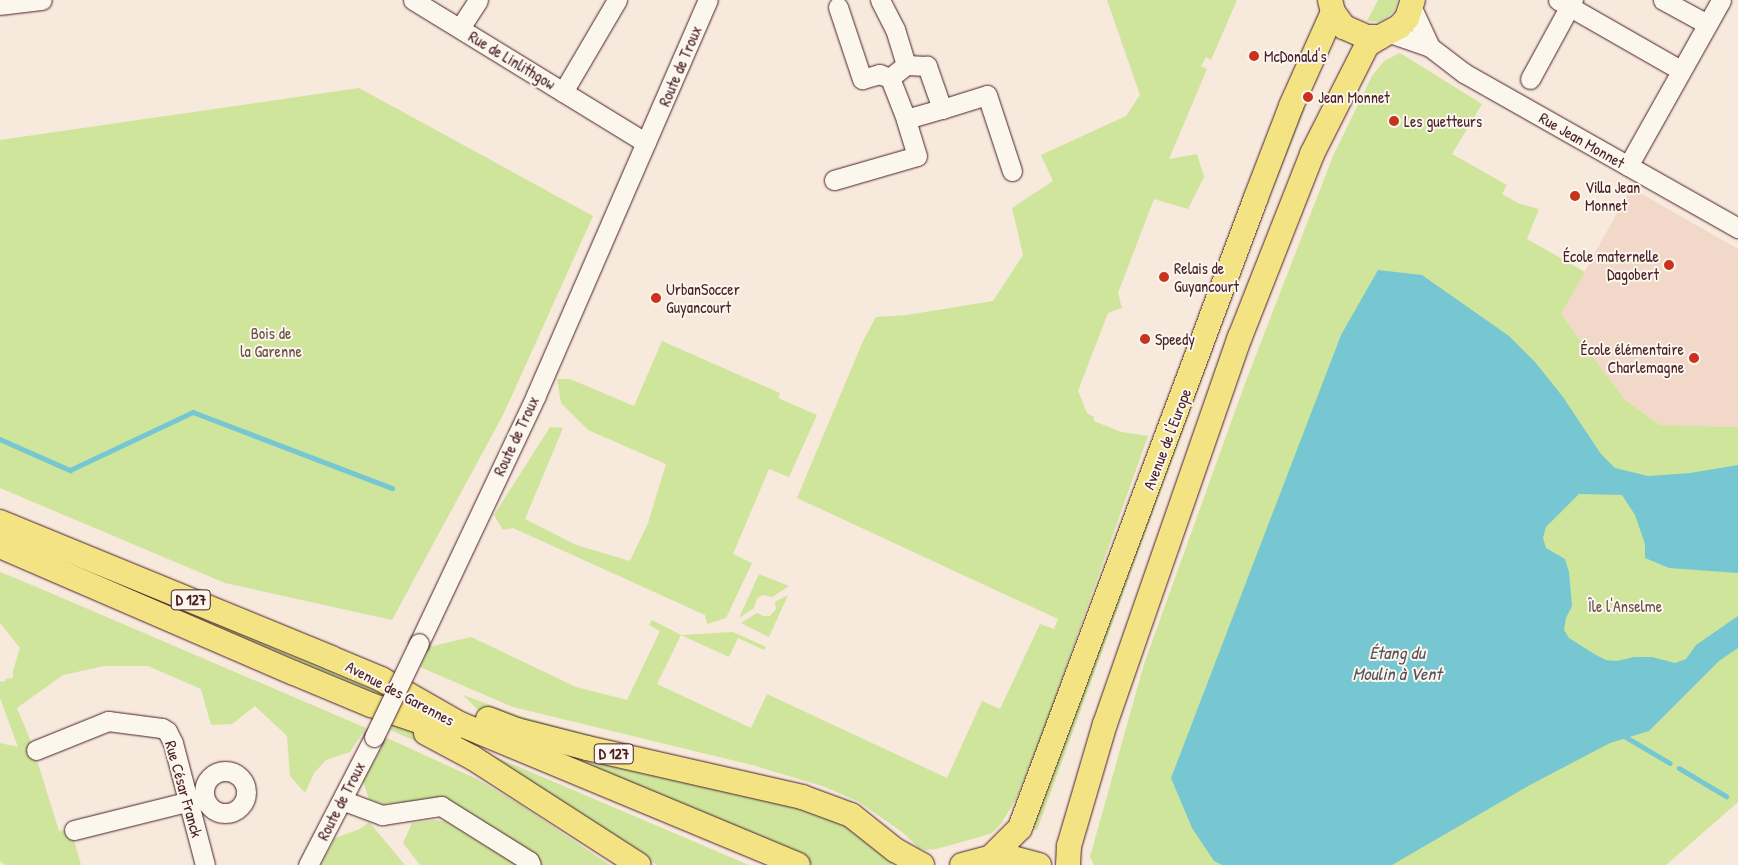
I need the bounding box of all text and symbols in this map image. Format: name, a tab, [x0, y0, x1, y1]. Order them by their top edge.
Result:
street label: Route de Troux	[654, 23, 706, 109]
street label: Rue de Linlithgow	[465, 27, 559, 93]
place label: McDonald's	[1264, 46, 1327, 66]
marker: McDonald's	[1248, 50, 1260, 62]
place label: Jean Monnet	[1318, 87, 1390, 107]
marker: Jean Monnet	[1302, 91, 1314, 103]
street label: Rue Jean Monnet	[1536, 108, 1628, 172]
place label: Les guetteurs	[1404, 111, 1482, 131]
marker: Les guetteurs	[1388, 115, 1400, 127]
place label: Villa Jean Monnet	[1585, 177, 1640, 215]
marker: Villa Jean Monnet	[1569, 190, 1581, 202]
place label: École maternelle Dagobert	[1563, 246, 1659, 284]
place label: Relais de Guyancourt	[1174, 258, 1239, 296]
marker: École maternelle Dagobert	[1663, 259, 1675, 271]
marker: Relais de Guyancourt	[1158, 271, 1170, 283]
place label: UrbanSoccer Guyancourt	[666, 279, 740, 317]
marker: UrbanSoccer Guyancourt	[650, 292, 662, 304]
park label: Bois de la Garenne	[240, 323, 302, 361]
place label: Speedy	[1155, 329, 1195, 349]
marker: Speedy	[1139, 333, 1151, 345]
place label: École élémentaire Charlemagne	[1581, 339, 1684, 377]
marker: École élémentaire Charlemagne	[1688, 352, 1700, 364]
street label: Avenue de l'Europe	[1139, 386, 1195, 492]
street label: Route de Troux	[489, 393, 543, 479]
road number: D 127	[170, 588, 212, 612]
park label: Île l'Anselme	[1588, 596, 1662, 616]
water label: Étang du Moulin à Vent	[1352, 643, 1442, 686]
street label: Avenue des Garennes	[342, 656, 458, 730]
street label: Rue César Franck	[161, 738, 207, 840]
road number: D 127	[593, 742, 635, 766]
street label: Route de Troux	[313, 758, 369, 844]

